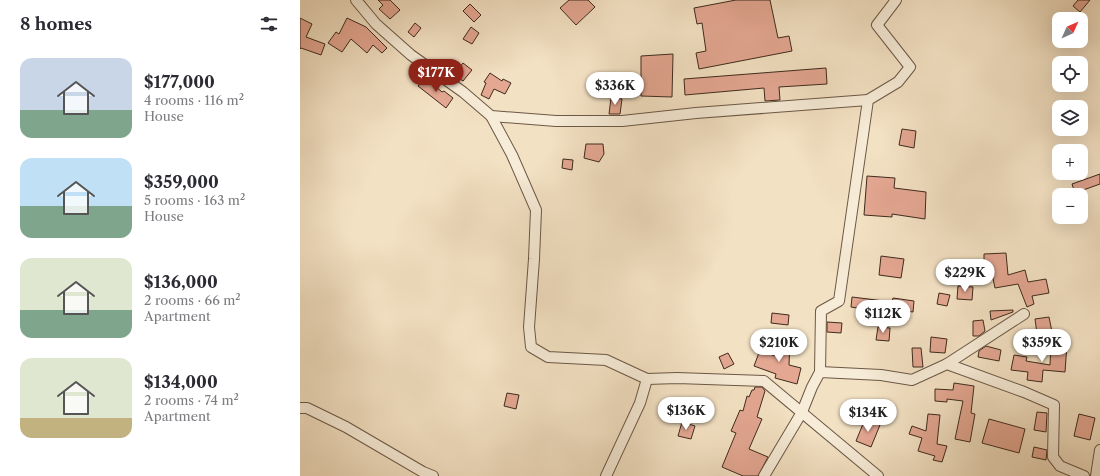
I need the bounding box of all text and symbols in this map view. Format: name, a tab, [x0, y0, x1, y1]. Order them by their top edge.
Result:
north arrow	[1052, 12, 1088, 48]
map controls	[1052, 12, 1088, 224]
icon: filters	[258, 13, 280, 35]
text: 8 homes	[20, 14, 92, 34]
button: locate	[1052, 56, 1088, 92]
pin: $177K	[408, 59, 464, 93]
text: $177K	[417, 64, 455, 80]
text: $177,000	[144, 72, 215, 92]
pin: $336K	[587, 72, 643, 106]
icon: home	[52, 74, 100, 122]
text: $336K	[595, 77, 635, 93]
text: 4 rooms · 116 m²	[144, 92, 244, 108]
button: layers	[1052, 100, 1088, 136]
text: House	[144, 108, 184, 124]
button: +	[1052, 144, 1088, 180]
text: $359,000	[144, 172, 219, 192]
icon: home	[52, 174, 100, 222]
button: −	[1052, 188, 1088, 224]
text: 5 rooms · 163 m²	[144, 192, 245, 208]
text: House	[144, 208, 184, 224]
pin: $229K	[937, 259, 993, 293]
text: $229K	[945, 264, 985, 280]
text: $136,000	[144, 272, 218, 292]
icon: home	[52, 274, 100, 322]
text: 2 rooms · 66 m²	[144, 292, 241, 308]
pin: $112K	[855, 300, 911, 334]
text: $112K	[864, 305, 902, 321]
text: Apartment	[144, 308, 211, 324]
pin: $210K	[751, 329, 807, 363]
pin: $359K	[1014, 329, 1070, 363]
text: $210K	[759, 334, 799, 350]
text: $359K	[1022, 334, 1062, 350]
text: $134,000	[144, 372, 218, 392]
icon: home	[52, 374, 100, 422]
text: 2 rooms · 74 m²	[144, 392, 239, 408]
pin: $136K	[658, 397, 714, 431]
pin: $134K	[840, 399, 896, 433]
text: $136K	[667, 402, 705, 418]
text: $134K	[849, 404, 887, 420]
text: Apartment	[144, 408, 211, 424]

